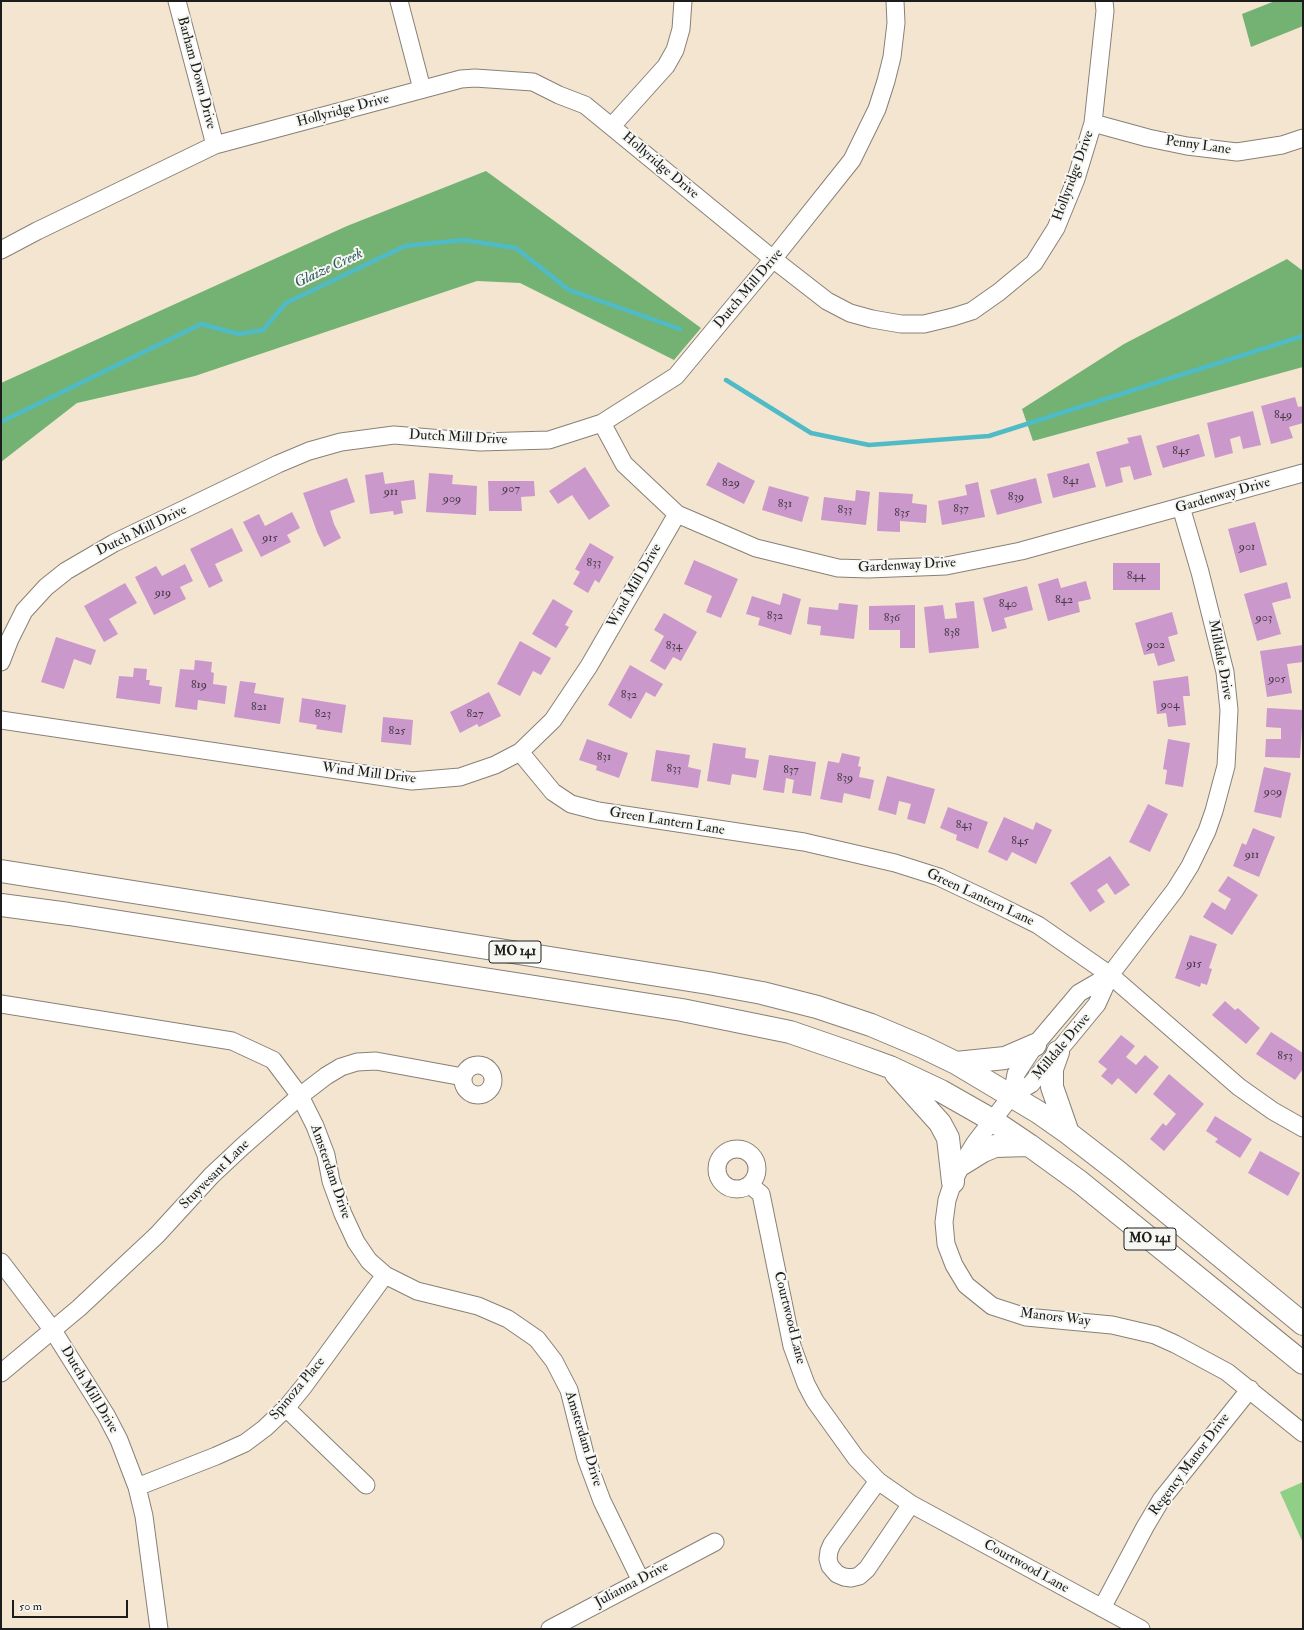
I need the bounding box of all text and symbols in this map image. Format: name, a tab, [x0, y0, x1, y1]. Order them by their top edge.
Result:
street label: Barham Down Drive	[173, 15, 219, 131]
street label: Hollyridge Drive	[295, 91, 391, 131]
street label: Hollyridge Drive	[618, 129, 702, 203]
street label: Hollyridge Drive	[1050, 129, 1098, 223]
street label: Penny Lane	[1164, 133, 1232, 159]
water label: Glaize Creek	[292, 245, 366, 293]
street label: Dutch Mill Drive	[711, 246, 787, 332]
house number: 849	[1274, 408, 1292, 422]
street label: Dutch Mill Drive	[408, 427, 508, 449]
house number: 845	[1172, 444, 1190, 458]
house number: 841	[1063, 474, 1079, 488]
street label: Gardenway Drive	[1174, 474, 1272, 518]
house number: 829	[722, 476, 740, 490]
house number: 907	[502, 482, 520, 496]
house number: 911	[384, 485, 398, 499]
house number: 839	[1008, 490, 1024, 504]
house number: 909	[443, 492, 461, 506]
house number: 831	[778, 497, 792, 511]
street label: Dutch Mill Drive	[94, 502, 190, 560]
house number: 837	[953, 502, 969, 516]
house number: 833	[838, 503, 852, 517]
house number: 835	[894, 506, 910, 520]
house number: 915	[262, 531, 278, 545]
house number: 901	[1239, 540, 1255, 554]
street label: Wind Mill Drive	[604, 541, 666, 631]
street label: Gardenway Drive	[858, 555, 956, 577]
house number: 833	[587, 556, 601, 570]
house number: 844	[1127, 569, 1145, 583]
house number: 919	[155, 586, 171, 600]
house number: 842	[1055, 593, 1073, 607]
house number: 840	[999, 597, 1017, 611]
house number: 832	[767, 609, 783, 623]
house number: 836	[884, 611, 900, 625]
house number: 903	[1256, 611, 1272, 625]
street label: Milldale Drive	[1204, 618, 1236, 702]
house number: 838	[944, 626, 960, 640]
house number: 902	[1147, 638, 1165, 652]
house number: 834	[666, 639, 682, 653]
house number: 905	[1268, 672, 1286, 686]
house number: 819	[191, 678, 207, 692]
house number: 832	[621, 688, 637, 702]
house number: 904	[1161, 698, 1179, 712]
house number: 821	[251, 700, 267, 714]
house number: 823	[315, 707, 331, 721]
house number: 827	[466, 707, 484, 721]
house number: 825	[389, 724, 405, 738]
house number: 831	[597, 750, 611, 764]
street label: Wind Mill Drive	[321, 760, 417, 788]
house number: 833	[667, 762, 681, 776]
house number: 837	[783, 763, 799, 777]
house number: 839	[837, 771, 853, 785]
house number: 909	[1264, 785, 1282, 799]
street label: Green Lantern Lane	[608, 805, 726, 839]
house number: 843	[956, 818, 972, 832]
house number: 845	[1011, 834, 1029, 848]
house number: 911	[1245, 848, 1259, 862]
street label: Green Lantern Lane	[924, 866, 1036, 930]
road number: MO 141	[489, 941, 541, 963]
house number: 915	[1186, 957, 1202, 971]
street label: Milldale Drive	[1029, 1010, 1095, 1084]
house number: 853	[1277, 1049, 1293, 1063]
street label: Amsterdam Drive	[306, 1123, 354, 1221]
street label: Stuyvesant Lane	[177, 1137, 253, 1213]
road number: MO 141	[1124, 1228, 1176, 1250]
street label: Courtwood Lane	[769, 1270, 809, 1366]
street label: Manors Way	[1019, 1305, 1091, 1331]
street label: Dutch Mill Drive	[56, 1343, 122, 1437]
street label: Spinoza Place	[267, 1354, 329, 1424]
street label: Amsterdam Drive	[561, 1389, 605, 1489]
street label: Regency Manor Drive	[1146, 1411, 1234, 1519]
street label: Courtwood Lane	[980, 1537, 1072, 1597]
street label: Julianna Drive	[592, 1559, 672, 1611]
scale bar	[14, 1592, 130, 1618]
text: 50 m	[19, 1599, 42, 1614]

